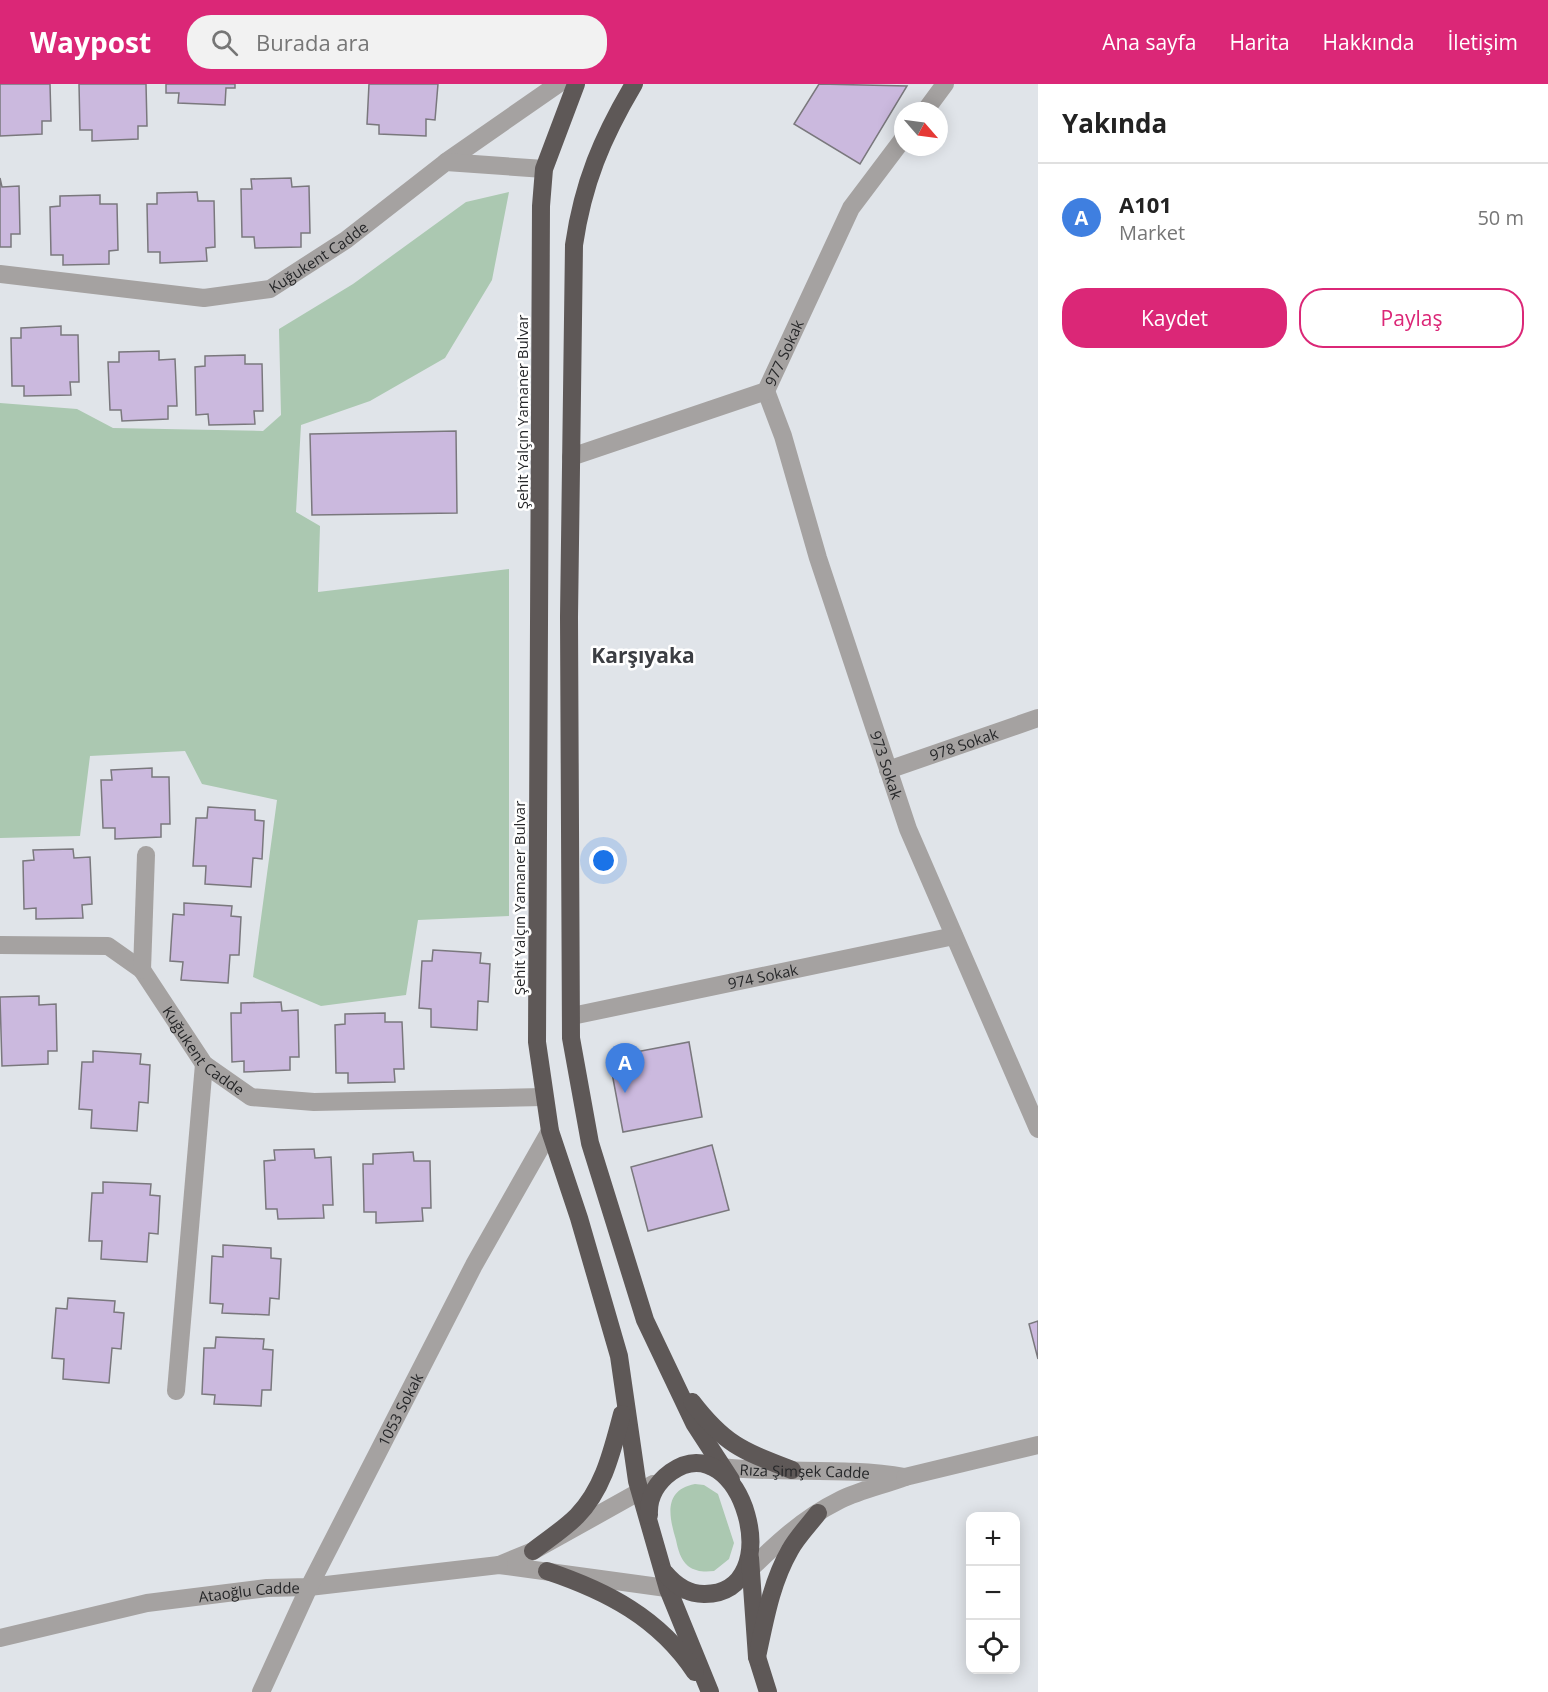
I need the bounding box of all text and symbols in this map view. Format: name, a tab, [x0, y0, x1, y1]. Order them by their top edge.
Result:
search box	[187, 15, 607, 69]
text: Waypost	[30, 23, 151, 61]
icon: search	[208, 26, 241, 59]
text: Burada ara	[256, 27, 370, 57]
text: Ana sayfa	[1102, 28, 1196, 56]
text: Harita	[1229, 28, 1290, 56]
text: Hakkında	[1323, 28, 1415, 56]
text: İletişim	[1448, 28, 1518, 56]
north arrow	[894, 102, 948, 156]
text: Yakında	[1062, 105, 1167, 141]
text: A101	[1119, 189, 1172, 219]
text: A	[1075, 204, 1088, 231]
text: 50 m	[1477, 204, 1524, 231]
street label: Kuğukent Cadde	[265, 217, 372, 297]
text: Market	[1119, 219, 1185, 246]
button: Kaydet	[1062, 288, 1287, 348]
button: Paylaş	[1299, 288, 1524, 348]
street label: Şehit Yalçın Yamaner Bulvar	[512, 315, 532, 509]
street label: 977 Sokak	[760, 316, 808, 389]
district label: Karşıyaka	[591, 641, 695, 669]
street label: 978 Sokak	[927, 723, 1001, 765]
street label: 973 Sokak	[866, 728, 907, 802]
street label: Şehit Yalçın Yamaner Bulvar	[509, 801, 529, 995]
your location	[589, 846, 618, 875]
street label: 974 Sokak	[726, 959, 800, 993]
street label: Kuğukent Cadde	[158, 1002, 248, 1099]
pin: A	[606, 1044, 644, 1093]
street label: 1053 Sokak	[373, 1369, 427, 1449]
street label: Rıza Şimşek Cadde	[739, 1459, 871, 1483]
map controls	[966, 1512, 1020, 1674]
button: +	[966, 1512, 1020, 1566]
button: −	[966, 1566, 1020, 1620]
street label: Ataoğlu Cadde	[197, 1577, 300, 1606]
button: locate	[966, 1620, 1020, 1674]

